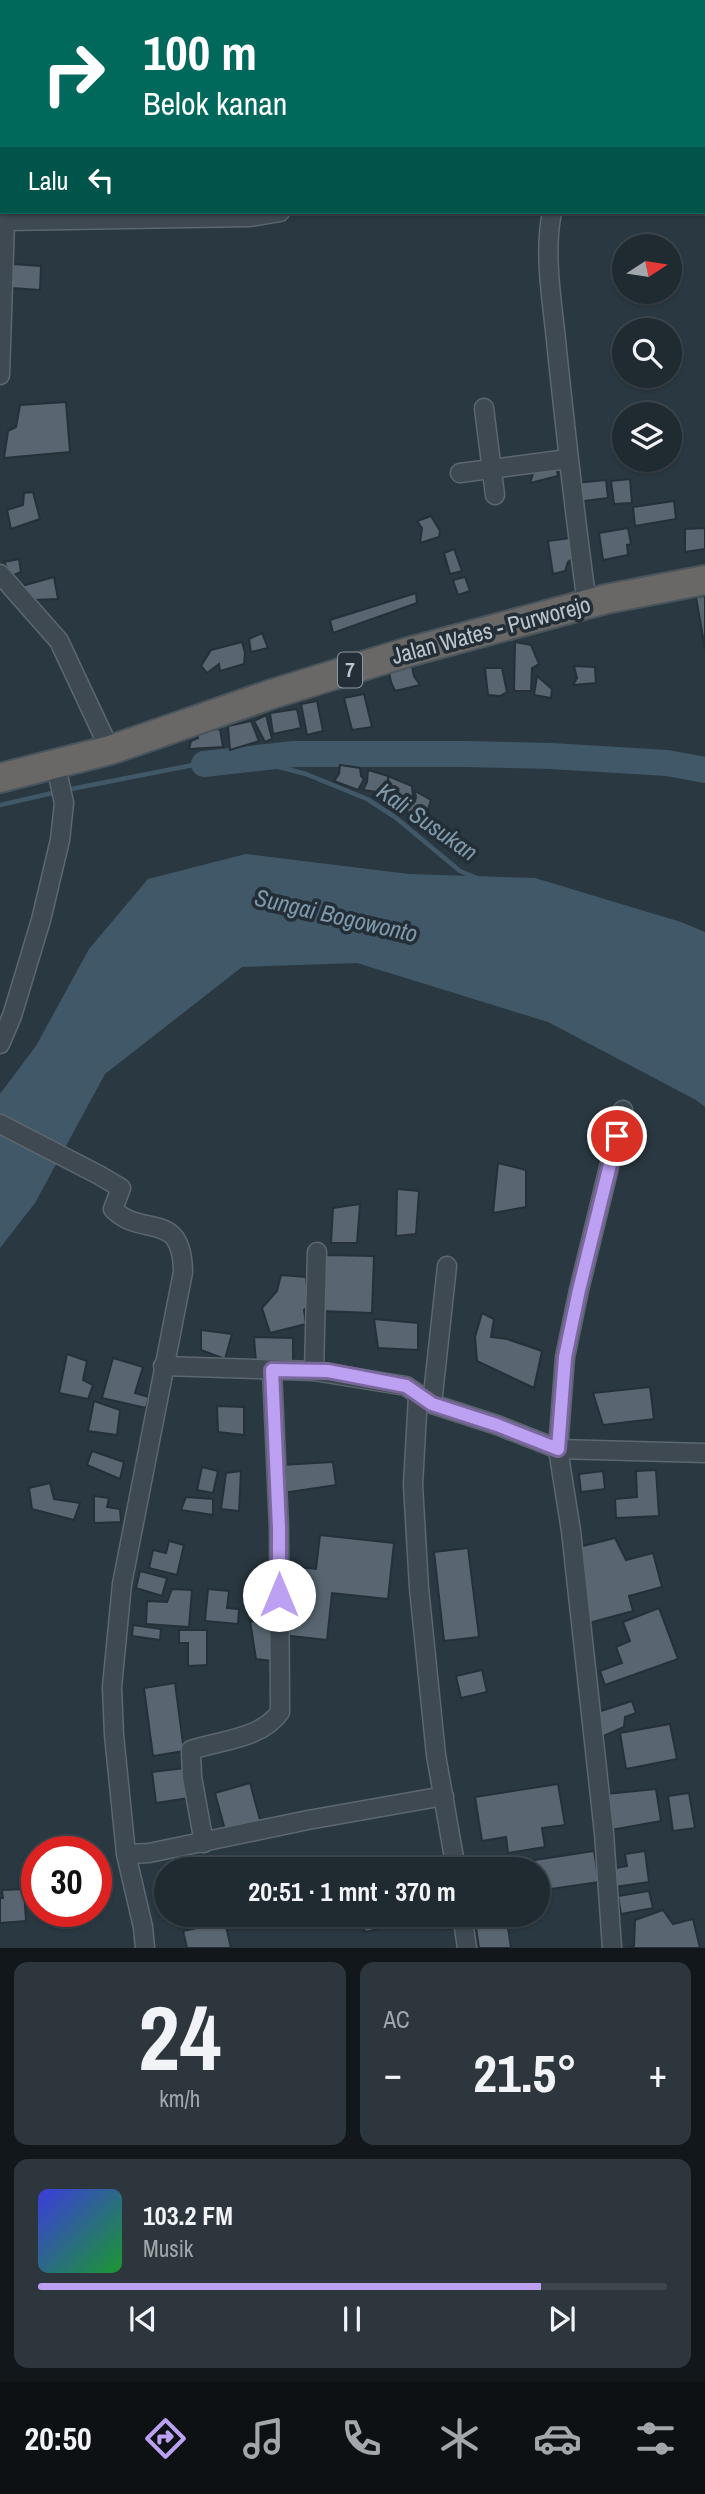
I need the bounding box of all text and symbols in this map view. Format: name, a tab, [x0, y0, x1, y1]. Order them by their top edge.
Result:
text: 100 m	[143, 19, 257, 85]
icon: right	[28, 28, 119, 119]
text: Belok kanan	[143, 82, 287, 125]
icon: left	[82, 161, 120, 199]
text: Lalu	[28, 163, 68, 198]
north arrow	[612, 234, 682, 304]
map controls	[612, 234, 682, 472]
button: search	[612, 318, 682, 388]
button: layers	[612, 402, 682, 472]
street label: Jalan Wates - Purworejo	[388, 588, 594, 671]
road number: 7	[338, 652, 362, 688]
water label: Kali Susukan	[371, 775, 484, 868]
water label: Sungai Bogowonto	[252, 881, 421, 949]
pin	[587, 1106, 647, 1166]
icon: arrive	[598, 1117, 636, 1155]
position arrow	[242, 1558, 316, 1632]
speed limit sign: 30	[21, 1836, 112, 1927]
text: 20:51 · 1 mnt · 370 m	[248, 1874, 456, 1909]
text: 24	[138, 1976, 221, 2098]
text: AC	[384, 2004, 410, 2035]
text: 21.5°	[473, 2038, 577, 2108]
text: −	[384, 2048, 402, 2099]
text: +	[649, 2048, 667, 2099]
text: km/h	[159, 2083, 200, 2114]
text: 103.2 FM	[143, 2198, 233, 2233]
text: Musik	[143, 2233, 193, 2264]
icon: previous	[124, 2300, 162, 2338]
icon: pause	[333, 2300, 371, 2338]
icon: next	[543, 2300, 581, 2338]
icon: directions	[141, 2414, 190, 2463]
icon: music	[239, 2414, 288, 2463]
icon: phone	[337, 2414, 386, 2463]
icon: climate	[435, 2414, 484, 2463]
icon: car	[533, 2414, 582, 2463]
icon: filters	[631, 2414, 680, 2463]
text: 20:50	[25, 2417, 92, 2460]

